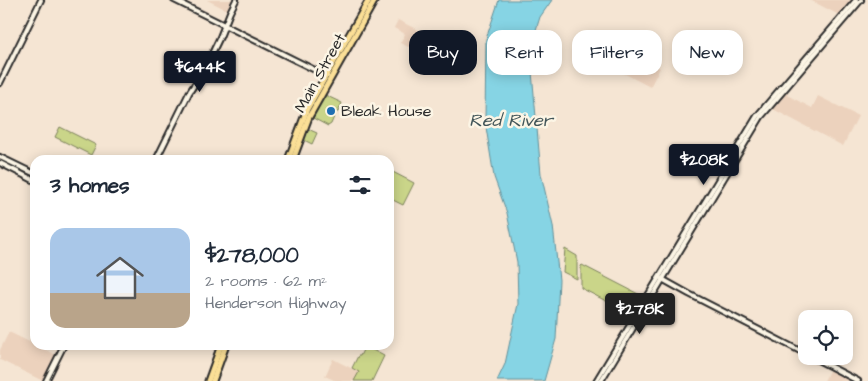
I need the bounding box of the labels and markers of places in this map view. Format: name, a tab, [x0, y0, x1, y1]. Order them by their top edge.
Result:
pin: $644K	[165, 51, 235, 93]
place label: Bleak House	[341, 100, 432, 122]
marker: Bleak House	[325, 105, 337, 117]
pin: $208K	[669, 144, 739, 186]
pin: $278K	[605, 292, 675, 335]

